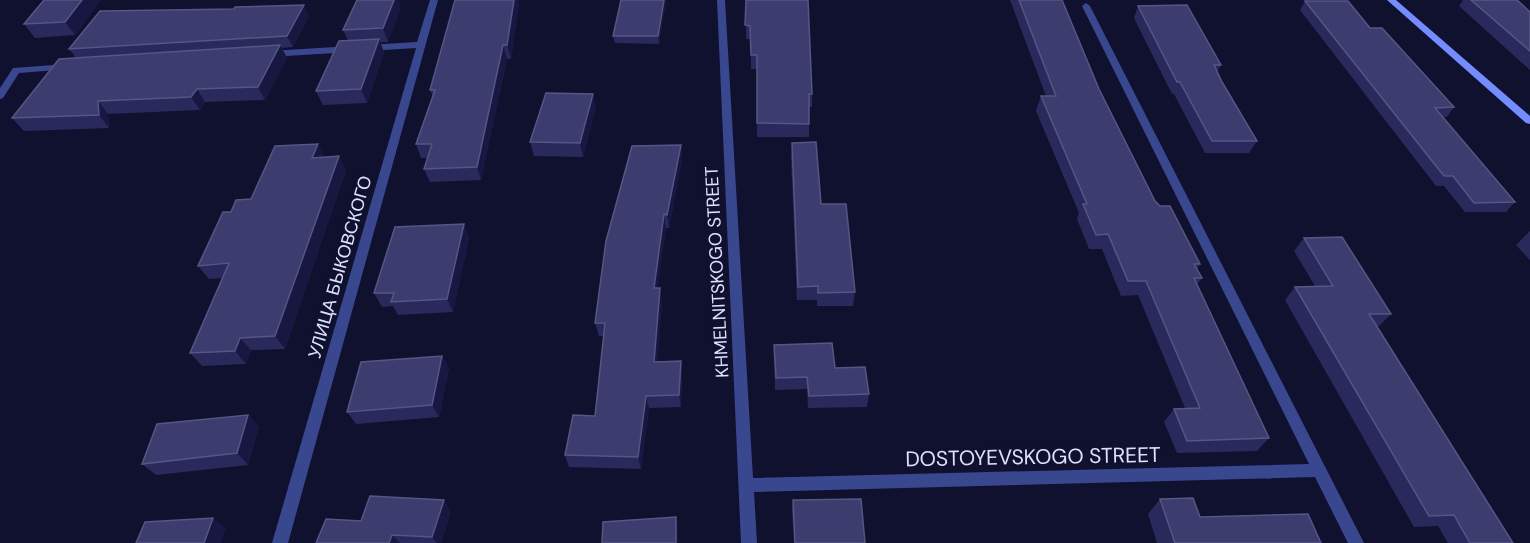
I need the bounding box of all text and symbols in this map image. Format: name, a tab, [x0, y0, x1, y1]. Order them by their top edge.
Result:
street label: KHMELNITSKOGO STREET	[699, 166, 735, 378]
street label: УЛИЦА БЫКОВСКОГО	[302, 173, 378, 361]
street label: DOSTOYEVSKOGO STREET	[905, 441, 1161, 473]

